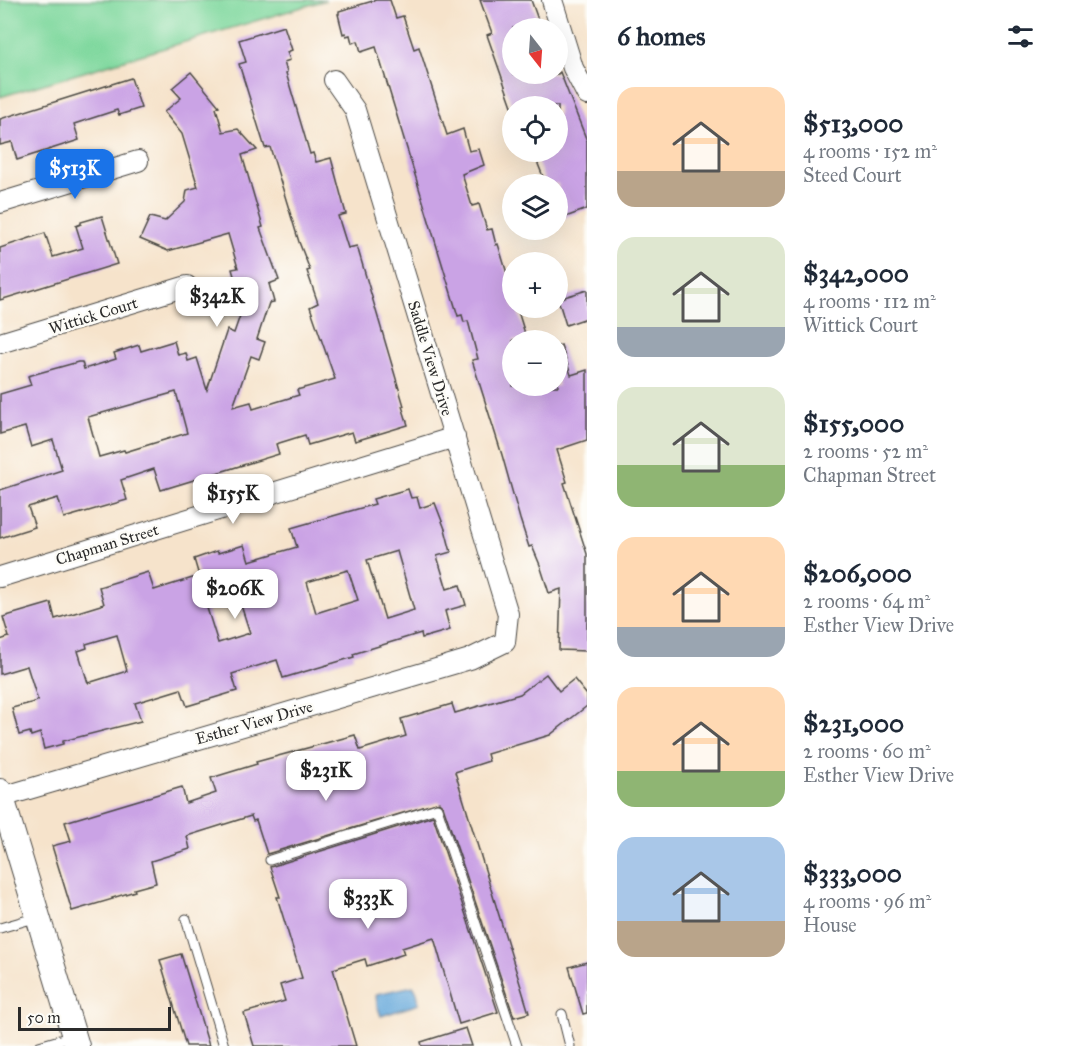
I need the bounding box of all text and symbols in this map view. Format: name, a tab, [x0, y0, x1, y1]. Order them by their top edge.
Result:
north arrow	[502, 18, 568, 84]
map controls	[502, 18, 568, 396]
text: 6 homes	[617, 20, 706, 52]
icon: filters	[1004, 20, 1037, 53]
button: locate	[502, 96, 568, 162]
text: $513,000	[803, 107, 903, 139]
icon: home	[665, 111, 737, 183]
text: 4 rooms · 152 m²	[803, 139, 937, 163]
pin: $513K	[33, 149, 117, 200]
text: $513K	[49, 156, 101, 180]
text: Steed Court	[803, 163, 902, 187]
button: layers	[502, 174, 568, 240]
button: +	[502, 252, 568, 318]
text: $342,000	[803, 257, 909, 289]
icon: home	[665, 261, 737, 333]
pin: $342K	[175, 277, 259, 328]
text: $342K	[189, 284, 245, 308]
text: 4 rooms · 112 m²	[803, 289, 936, 313]
street label: Wittick Court	[46, 293, 140, 338]
street label: Saddle View Drive	[404, 298, 457, 418]
text: Wittick Court	[803, 313, 918, 337]
button: −	[502, 330, 568, 396]
text: $155,000	[803, 407, 904, 439]
icon: home	[665, 411, 737, 483]
text: 2 rooms · 52 m²	[803, 439, 928, 463]
text: Chapman Street	[803, 463, 936, 487]
pin: $155K	[191, 474, 275, 525]
text: $155K	[207, 481, 259, 505]
street label: Chapman Street	[53, 520, 161, 569]
text: $206,000	[803, 557, 912, 589]
icon: home	[665, 561, 737, 633]
pin: $206K	[193, 569, 277, 620]
text: $206K	[206, 576, 264, 600]
text: 2 rooms · 64 m²	[803, 589, 930, 613]
text: Esther View Drive	[803, 613, 954, 637]
street label: Esther View Drive	[193, 697, 315, 748]
text: $231,000	[803, 707, 904, 739]
icon: home	[665, 711, 737, 783]
text: 2 rooms · 60 m²	[803, 739, 931, 763]
pin: $231K	[284, 751, 368, 802]
text: $231K	[300, 758, 352, 782]
text: Esther View Drive	[803, 763, 954, 787]
text: $333,000	[803, 857, 902, 889]
icon: home	[665, 861, 737, 933]
pin: $333K	[326, 879, 410, 930]
text: $333K	[343, 886, 393, 910]
text: 4 rooms · 96 m²	[803, 889, 931, 913]
text: House	[803, 913, 857, 937]
scale bar	[18, 1004, 171, 1032]
text: 50 m	[27, 1008, 61, 1027]

